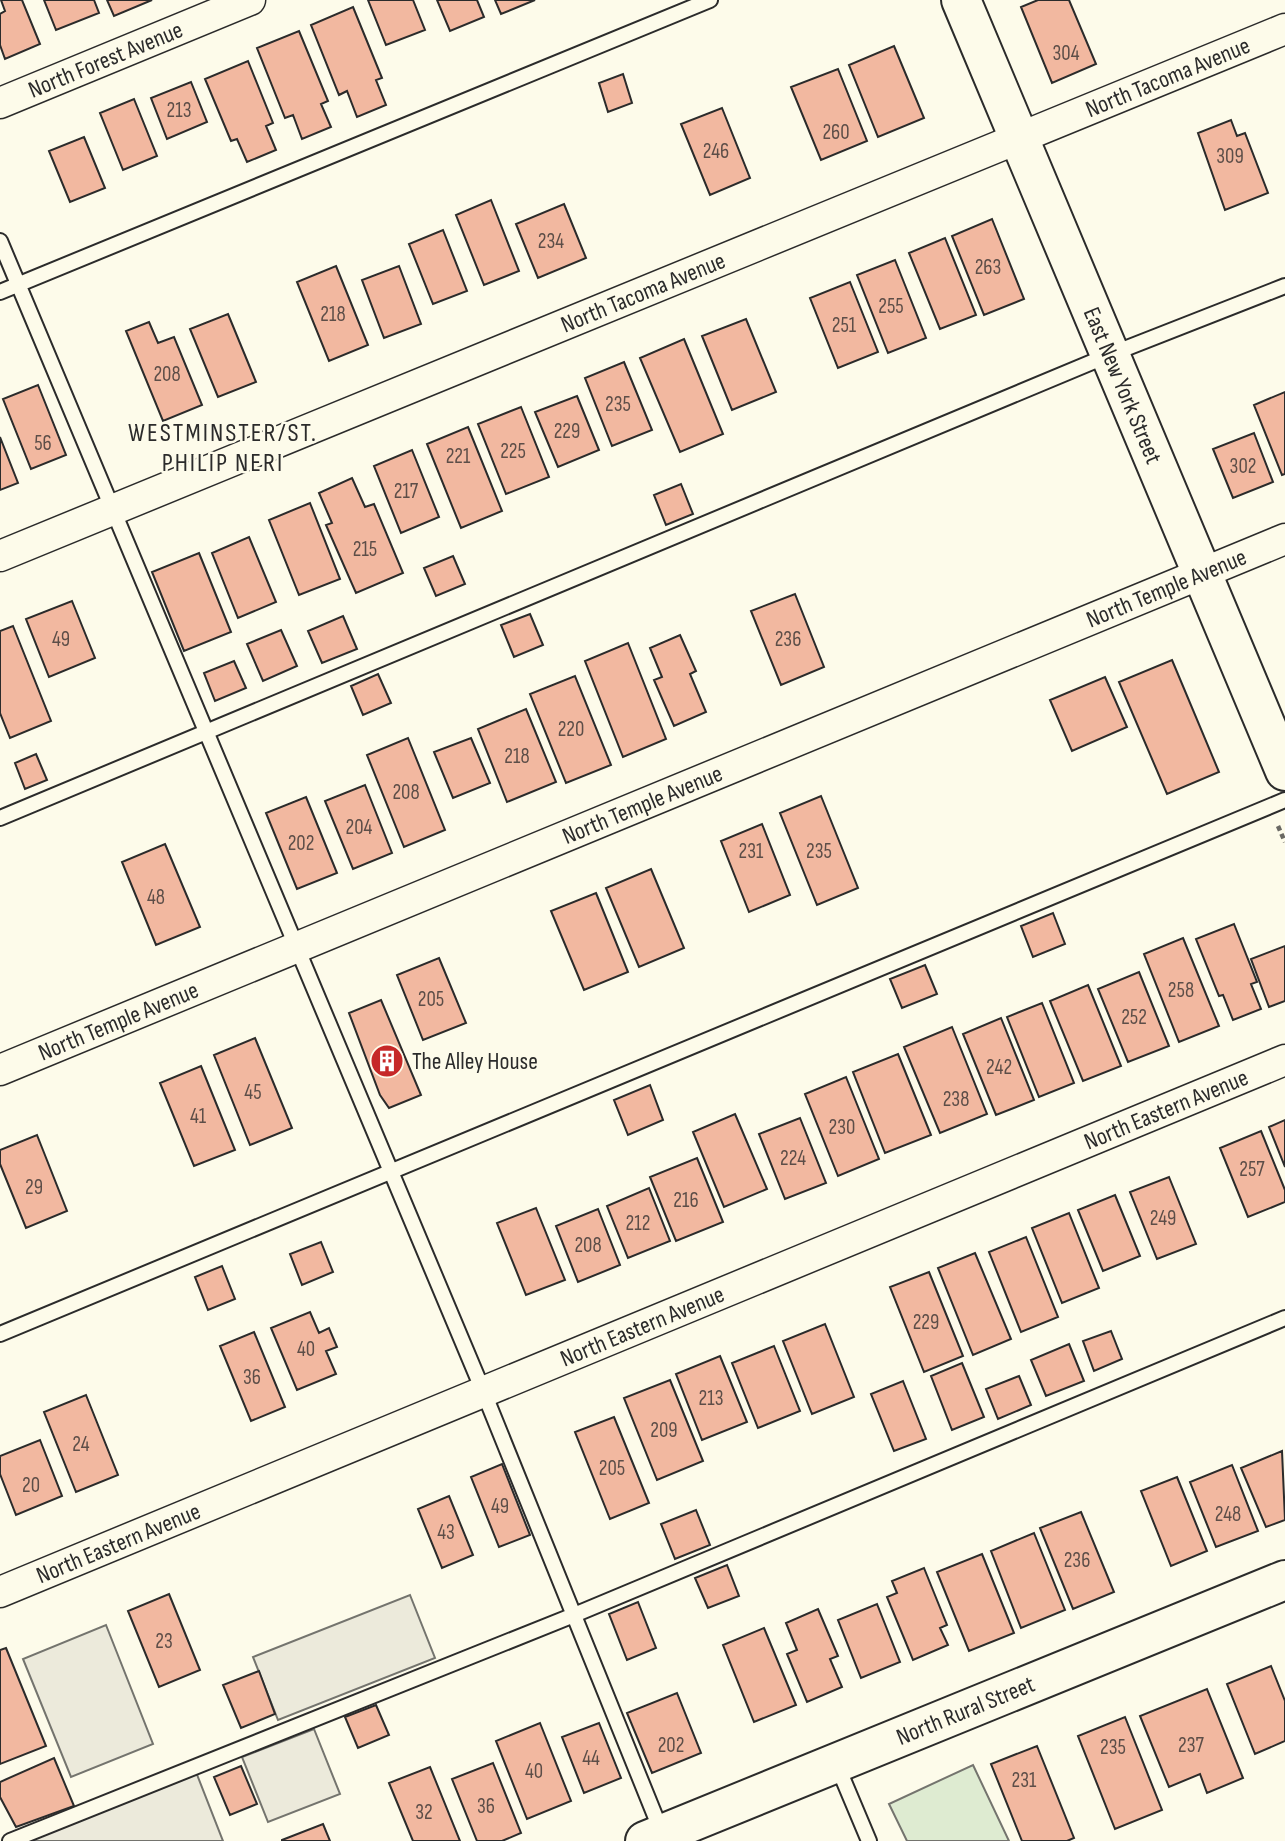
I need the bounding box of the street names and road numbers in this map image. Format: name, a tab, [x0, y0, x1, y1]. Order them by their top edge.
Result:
street label: North Forest Avenue	[24, 15, 187, 104]
street label: North Tacoma Avenue	[1081, 31, 1254, 124]
street label: North Tacoma Avenue	[557, 246, 729, 339]
street label: East New York Street	[1077, 303, 1169, 468]
street label: North Temple Avenue	[1082, 542, 1251, 634]
street label: North Temple Avenue	[558, 759, 727, 851]
street label: North Temple Avenue	[34, 975, 203, 1067]
street label: North Eastern Avenue	[1080, 1062, 1252, 1156]
street label: North Eastern Avenue	[556, 1279, 728, 1373]
street label: North Eastern Avenue	[32, 1496, 205, 1590]
street label: North Rural Street	[892, 1669, 1039, 1751]

